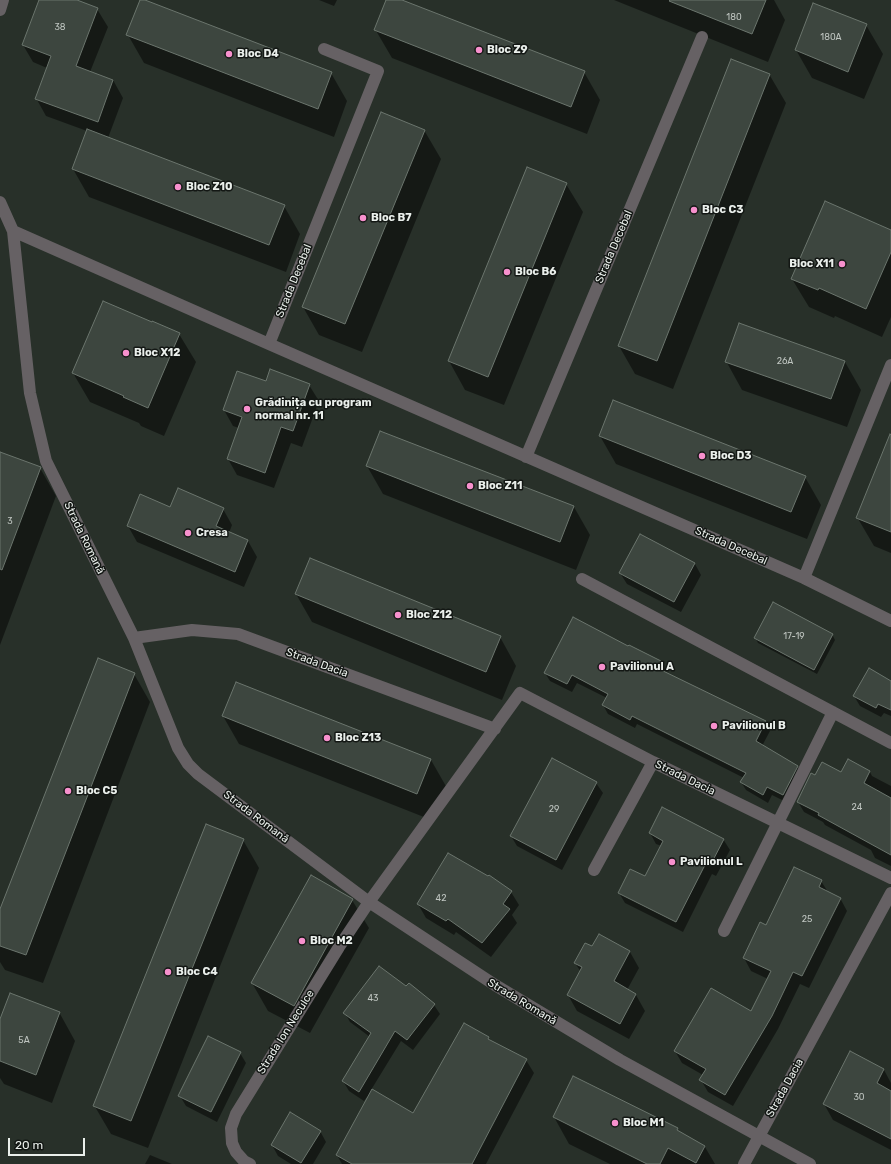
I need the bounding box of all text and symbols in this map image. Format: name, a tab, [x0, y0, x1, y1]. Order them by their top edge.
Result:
house number: 180	[726, 12, 742, 22]
house number: 38	[54, 22, 66, 32]
house number: 180A	[820, 32, 842, 42]
place label: Bloc Z9	[487, 43, 528, 57]
marker: Bloc Z9	[474, 45, 484, 55]
place label: Bloc D4	[237, 47, 279, 61]
marker: Bloc D4	[224, 49, 234, 59]
place label: Bloc Z10	[186, 180, 233, 194]
marker: Bloc Z10	[173, 182, 183, 192]
place label: Bloc C3	[702, 203, 743, 217]
marker: Bloc C3	[689, 205, 699, 215]
street label: Strada Decebal	[593, 209, 635, 285]
place label: Bloc B7	[371, 211, 411, 225]
marker: Bloc B7	[358, 213, 368, 223]
street label: Strada Decebal	[273, 242, 315, 320]
place label: Bloc X11	[789, 257, 834, 271]
marker: Bloc X11	[837, 259, 847, 269]
place label: Bloc B6	[515, 265, 556, 279]
marker: Bloc B6	[502, 267, 512, 277]
place label: Bloc X12	[134, 346, 180, 360]
marker: Bloc X12	[121, 348, 131, 358]
house number: 26A	[777, 356, 793, 366]
place label: Grădinița cu program normal nr. 11	[255, 396, 372, 422]
marker: Grădinița cu program normal nr. 11	[242, 404, 252, 414]
place label: Bloc D3	[710, 449, 752, 463]
marker: Bloc D3	[697, 451, 707, 461]
place label: Bloc Z11	[478, 479, 523, 493]
marker: Bloc Z11	[465, 481, 475, 491]
street label: Strada Romană	[61, 500, 107, 576]
house number: 3	[7, 516, 13, 526]
street label: Strada Decebal	[693, 524, 769, 568]
place label: Cresa	[196, 526, 228, 540]
marker: Cresa	[183, 528, 193, 538]
place label: Bloc Z12	[406, 608, 452, 622]
marker: Bloc Z12	[393, 610, 403, 620]
house number: 17-19	[783, 631, 805, 641]
street label: Strada Dacia	[284, 646, 350, 680]
place label: Pavilionul A	[610, 660, 674, 674]
marker: Pavilionul A	[597, 662, 607, 672]
place label: Pavilionul B	[722, 719, 786, 733]
marker: Pavilionul B	[709, 721, 719, 731]
place label: Bloc Z13	[335, 731, 381, 745]
marker: Bloc Z13	[322, 733, 332, 743]
street label: Strada Dacia	[653, 758, 717, 798]
place label: Bloc C5	[76, 784, 117, 798]
marker: Bloc C5	[63, 786, 73, 796]
street label: Strada Romană	[221, 788, 291, 846]
house number: 24	[852, 802, 862, 812]
house number: 29	[549, 804, 559, 814]
place label: Pavilionul L	[680, 855, 743, 869]
marker: Pavilionul L	[667, 857, 677, 867]
house number: 42	[436, 893, 446, 903]
house number: 25	[802, 914, 812, 924]
place label: Bloc M2	[310, 934, 353, 948]
marker: Bloc M2	[297, 936, 307, 946]
place label: Bloc C4	[176, 965, 218, 979]
marker: Bloc C4	[163, 967, 173, 977]
street label: Strada Romană	[485, 976, 559, 1028]
street label: Strada Ion Neculce	[255, 987, 317, 1077]
house number: 43	[368, 993, 378, 1003]
house number: 5A	[18, 1035, 30, 1045]
street label: Strada Dacia	[763, 1056, 807, 1120]
house number: 30	[853, 1092, 865, 1102]
place label: Bloc M1	[623, 1116, 664, 1130]
marker: Bloc M1	[610, 1118, 620, 1128]
scale bar	[10, 1130, 87, 1156]
text: 20 m	[15, 1138, 43, 1152]

